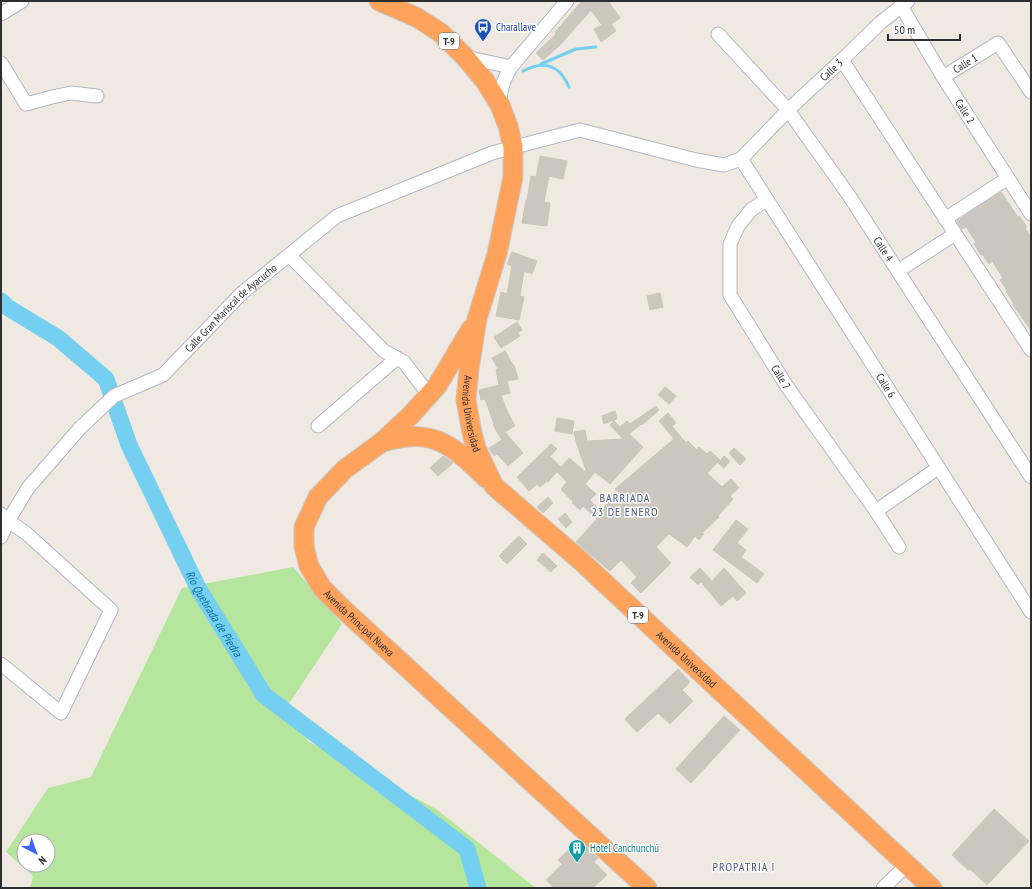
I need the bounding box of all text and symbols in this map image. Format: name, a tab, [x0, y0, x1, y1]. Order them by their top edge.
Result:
scale bar	[888, 16, 960, 42]
bus stop icon: Charallave	[473, 17, 493, 42]
place label: Charallave	[496, 20, 536, 34]
text: 50 m	[894, 22, 915, 37]
road number: T-9	[439, 33, 459, 49]
street label: Calle 1	[950, 50, 980, 76]
street label: Calle 3	[817, 56, 846, 84]
street label: Calle 2	[952, 96, 978, 126]
street label: Calle 4	[871, 234, 897, 264]
street label: Calle Gran Mariscal de Ayacucho	[182, 260, 280, 355]
street label: Calle 7	[768, 362, 794, 392]
street label: Calle 6	[873, 371, 899, 400]
street label: Avenida Universidad	[459, 375, 484, 454]
district label: BARRIADA 23 DE ENERO	[591, 490, 659, 519]
water label: Río Quebrada de Piedra	[183, 568, 246, 660]
street label: Avenida Principal Nueva	[321, 587, 397, 660]
road number: T-9	[628, 607, 648, 623]
street label: Avenida Universidad	[653, 628, 720, 691]
north arrow	[16, 833, 56, 873]
building icon: Hotel Canchunchú	[567, 838, 587, 863]
place label: Hotel Canchunchú	[590, 841, 659, 855]
text: N	[36, 853, 49, 868]
district label: PROPATRIA I	[713, 859, 775, 874]

